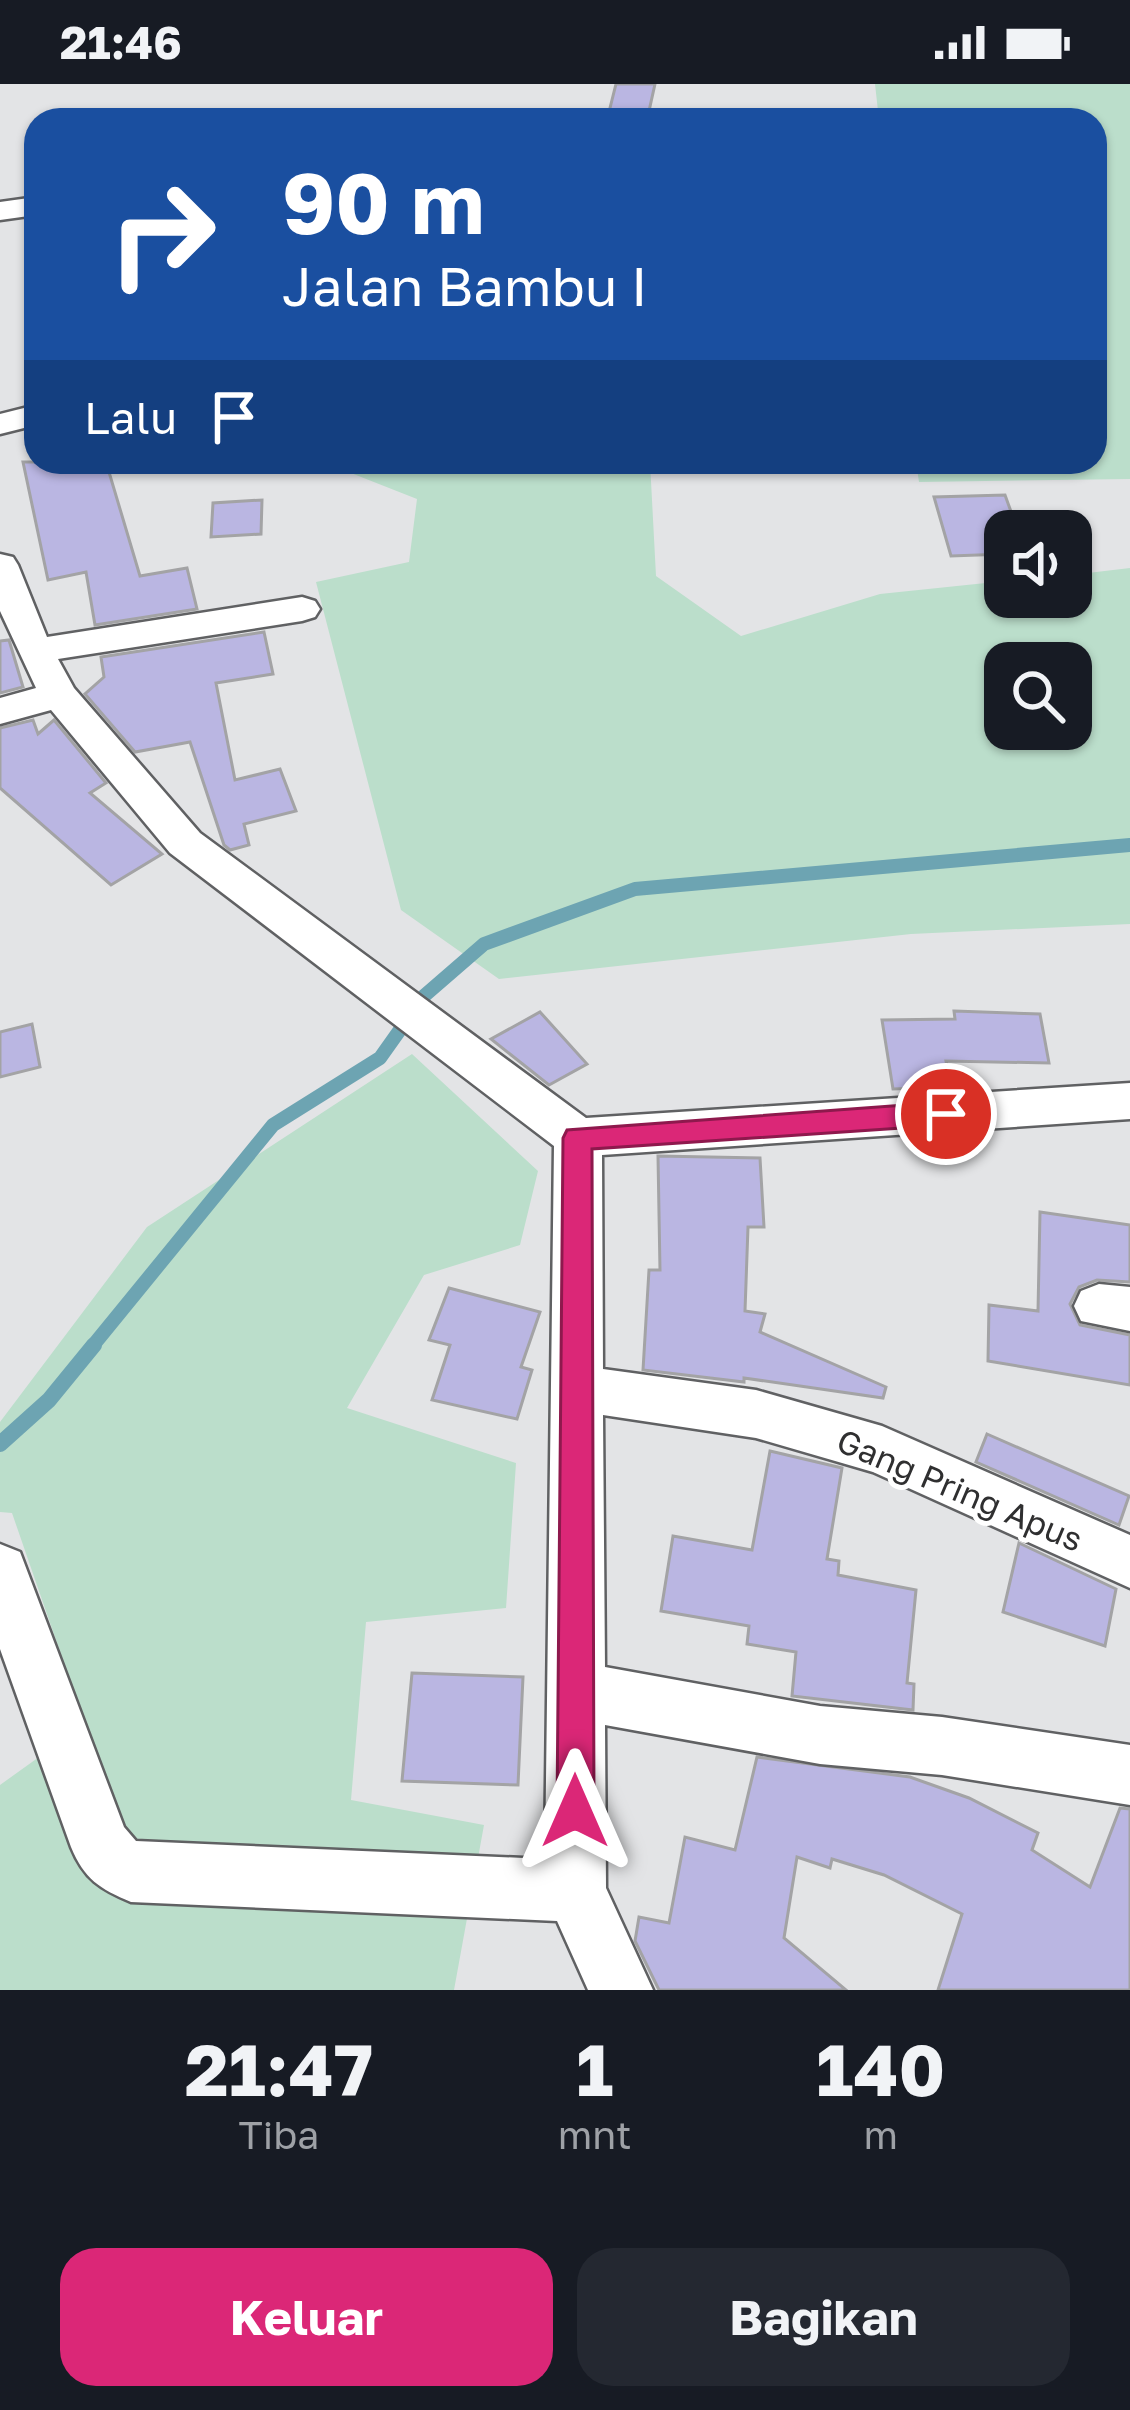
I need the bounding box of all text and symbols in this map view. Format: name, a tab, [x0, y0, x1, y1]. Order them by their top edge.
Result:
text: 21:46	[60, 15, 182, 69]
text: 90 m	[282, 152, 484, 252]
icon: right	[84, 156, 240, 312]
text: Jalan Bambu I	[282, 253, 648, 318]
icon: arrive	[201, 384, 267, 450]
text: Lalu	[84, 390, 177, 444]
map controls	[984, 510, 1092, 750]
button: sound	[984, 510, 1092, 618]
button: search	[984, 642, 1092, 750]
pin	[895, 1063, 997, 1165]
icon: arrive	[913, 1081, 979, 1147]
street label: Gang Pring Apus	[832, 1420, 1089, 1559]
position arrow	[512, 1748, 638, 1874]
text: 21:47	[185, 2025, 373, 2112]
text: 1	[576, 2025, 613, 2112]
text: 140	[816, 2025, 945, 2112]
text: Tiba	[239, 2111, 319, 2158]
text: mnt	[558, 2111, 632, 2158]
text: m	[863, 2111, 898, 2158]
button: Keluar	[60, 2248, 553, 2386]
button: Bagikan	[577, 2248, 1070, 2386]

